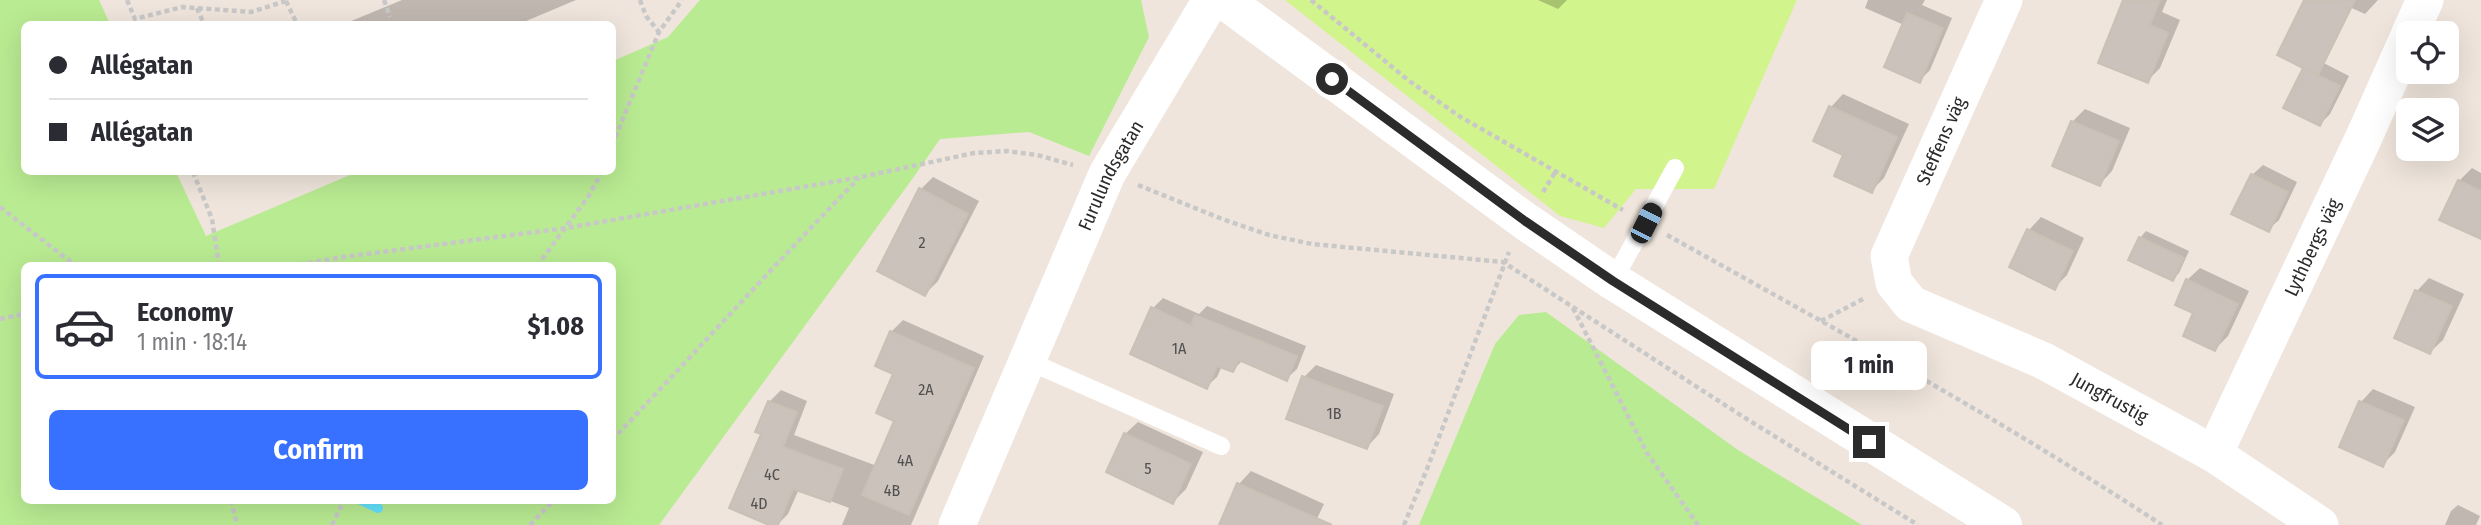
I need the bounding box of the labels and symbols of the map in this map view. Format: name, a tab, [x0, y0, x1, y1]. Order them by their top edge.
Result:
route start	[1316, 63, 1348, 95]
street label: Steffens väg	[1911, 93, 1971, 189]
street label: Furulundsgatan	[1073, 116, 1148, 234]
street label: Lythbergs väg	[2279, 194, 2345, 300]
car	[1628, 200, 1665, 246]
house number: 2	[918, 233, 926, 252]
house number: 1A	[1172, 339, 1187, 358]
callout: 1 min	[1811, 340, 1927, 390]
street label: Jungfrustig	[2067, 367, 2153, 427]
house number: 2A	[918, 380, 934, 399]
house number: 1B	[1327, 404, 1342, 423]
route end	[1853, 426, 1885, 458]
house number: 4A	[897, 451, 914, 470]
house number: 5	[1144, 459, 1152, 478]
house number: 4C	[764, 465, 780, 484]
house number: 4B	[884, 481, 900, 500]
house number: 4D	[750, 494, 768, 513]

